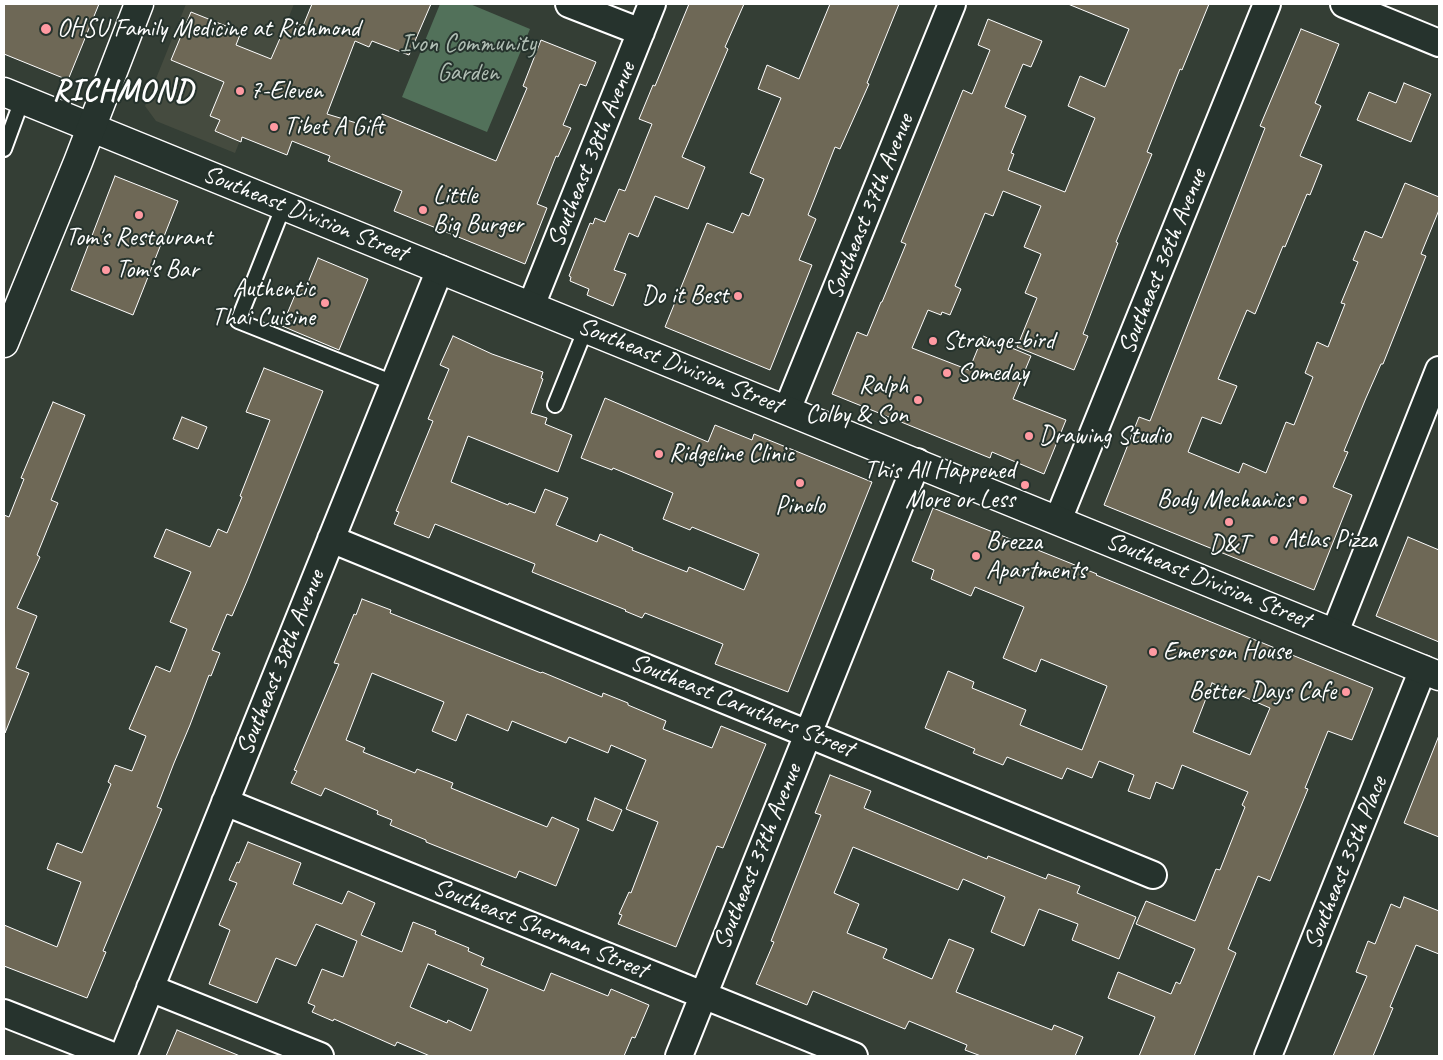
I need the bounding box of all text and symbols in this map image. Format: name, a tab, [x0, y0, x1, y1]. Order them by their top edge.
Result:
place label: OHSU Family Medicine at Richmond	[57, 14, 360, 44]
marker: OHSU Family Medicine at Richmond	[39, 22, 53, 36]
park label: Ivon Community Garden	[400, 29, 536, 88]
street label: Southeast 38th Avenue	[541, 58, 643, 252]
district label: RICHMOND	[52, 74, 194, 110]
place label: 7-Eleven	[250, 76, 323, 106]
marker: 7-Eleven	[234, 85, 246, 97]
street label: Southeast 37th Avenue	[819, 110, 921, 304]
place label: Tibet A Gift	[284, 112, 384, 142]
marker: Tibet A Gift	[268, 121, 280, 133]
street label: Southeast Division Street	[198, 159, 412, 269]
street label: Southeast 36th Avenue	[1112, 165, 1214, 359]
place label: Little Big Burger	[433, 181, 523, 240]
marker: Little Big Burger	[417, 204, 429, 216]
marker: Tom's Restaurant	[133, 209, 145, 221]
place label: Tom's Restaurant	[66, 223, 212, 253]
place label: Tom's Bar	[116, 255, 198, 285]
marker: Tom's Bar	[100, 264, 112, 276]
place label: Authentic Thai Cuisine	[212, 274, 315, 333]
place label: Do it Best	[642, 281, 728, 311]
marker: Do it Best	[732, 290, 744, 302]
marker: Authentic Thai Cuisine	[319, 297, 331, 309]
street label: Southeast Division Street	[573, 311, 787, 421]
place label: Strange-bird	[943, 326, 1055, 356]
marker: Strange-bird	[927, 335, 939, 347]
place label: Someday	[957, 358, 1028, 388]
marker: Someday	[941, 367, 953, 379]
place label: Ralph Colby & Son	[806, 371, 908, 430]
marker: Ralph Colby & Son	[912, 394, 924, 406]
place label: Drawing Studio	[1039, 421, 1171, 451]
marker: Drawing Studio	[1023, 430, 1035, 442]
place label: Ridgeline Clinic	[669, 439, 794, 469]
marker: Ridgeline Clinic	[653, 448, 665, 460]
place label: This All Happened More or Less	[864, 456, 1015, 515]
marker: Pinolo	[794, 477, 806, 489]
marker: This All Happened More or Less	[1019, 479, 1031, 491]
place label: Body Mechanics	[1157, 485, 1293, 515]
place label: Pinolo	[775, 491, 825, 521]
marker: Body Mechanics	[1297, 494, 1309, 506]
marker: D&T	[1223, 516, 1235, 528]
place label: Atlas Pizza	[1284, 525, 1377, 555]
street label: Southeast Division Street	[1101, 526, 1315, 636]
place label: Brezza Apartments	[986, 527, 1086, 586]
place label: D&T	[1209, 530, 1249, 560]
marker: Atlas Pizza	[1268, 534, 1280, 546]
marker: Brezza Apartments	[970, 550, 982, 562]
street label: Southeast 38th Avenue	[230, 566, 332, 760]
place label: Emerson House	[1163, 637, 1291, 667]
marker: Emerson House	[1147, 646, 1159, 658]
street label: Southeast Caruthers Street	[626, 647, 858, 765]
place label: Better Days Cafe	[1189, 677, 1336, 707]
marker: Better Days Cafe	[1340, 686, 1352, 698]
street label: Southeast 37th Avenue	[707, 760, 809, 954]
street label: Southeast 35th Place	[1298, 772, 1394, 954]
street label: Southeast Sherman Street	[428, 872, 652, 986]

